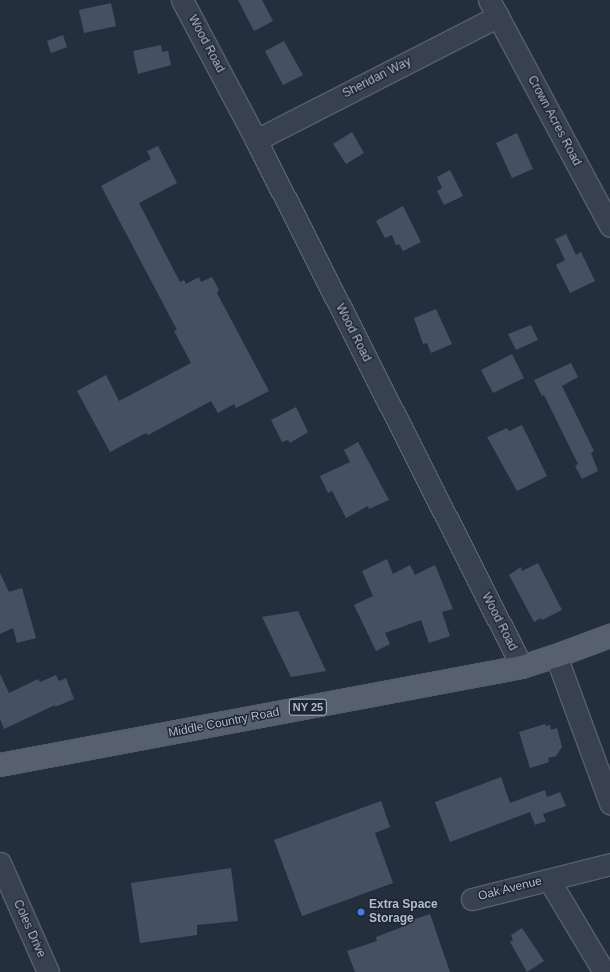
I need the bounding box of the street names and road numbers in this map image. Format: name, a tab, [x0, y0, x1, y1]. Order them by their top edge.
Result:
street label: Wood Road	[185, 13, 227, 75]
street label: Sheridan Way	[340, 55, 414, 101]
street label: Crown Acres Road	[524, 73, 584, 169]
street label: Wood Road	[332, 302, 374, 364]
street label: Wood Road	[478, 591, 520, 653]
road number: NY 25	[288, 698, 328, 716]
street label: Middle Country Road	[167, 705, 281, 741]
street label: Oak Avenue	[476, 874, 544, 904]
street label: Coles Drive	[10, 898, 48, 960]

